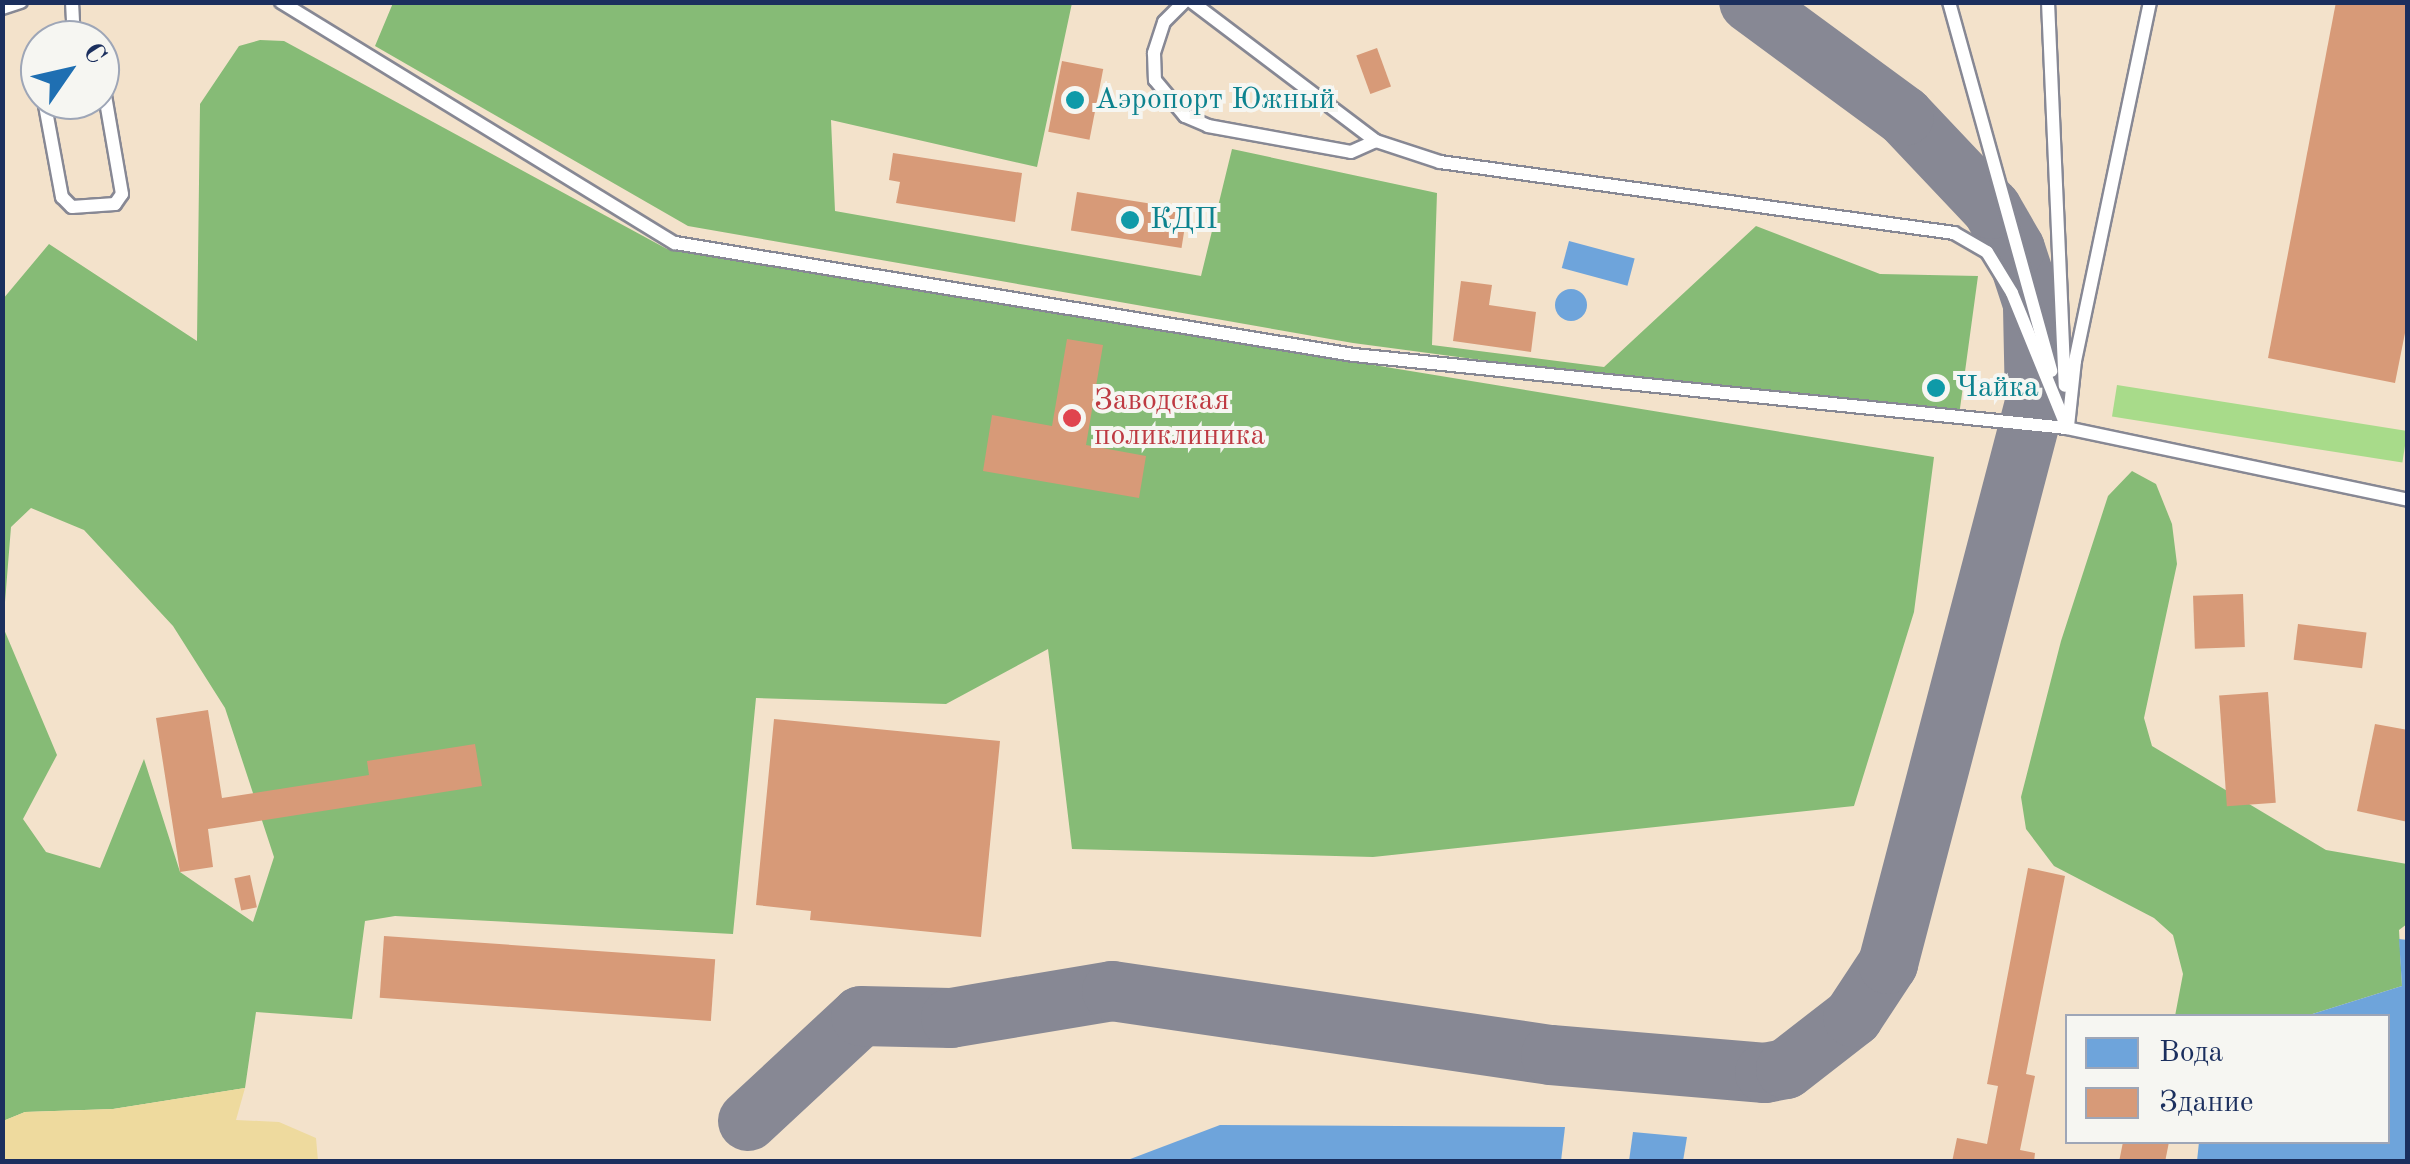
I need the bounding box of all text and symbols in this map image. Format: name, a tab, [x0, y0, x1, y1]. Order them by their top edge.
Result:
north arrow	[20, 20, 120, 120]
text: С	[76, 39, 110, 70]
place label: Аэропорт Южный	[1095, 82, 1335, 118]
marker: Аэропорт Южный	[1064, 89, 1086, 111]
place label: КДП	[1150, 202, 1218, 238]
marker: КДП	[1119, 209, 1141, 231]
place label: Чайка	[1956, 370, 2039, 406]
marker: Чайка	[1925, 377, 1947, 399]
place label: Заводская поликлиника	[1094, 383, 1265, 454]
marker: Заводская поликлиника	[1059, 405, 1085, 431]
legend	[2065, 1014, 2390, 1144]
text: Вода	[2159, 1038, 2223, 1068]
text: Здание	[2159, 1088, 2254, 1118]

